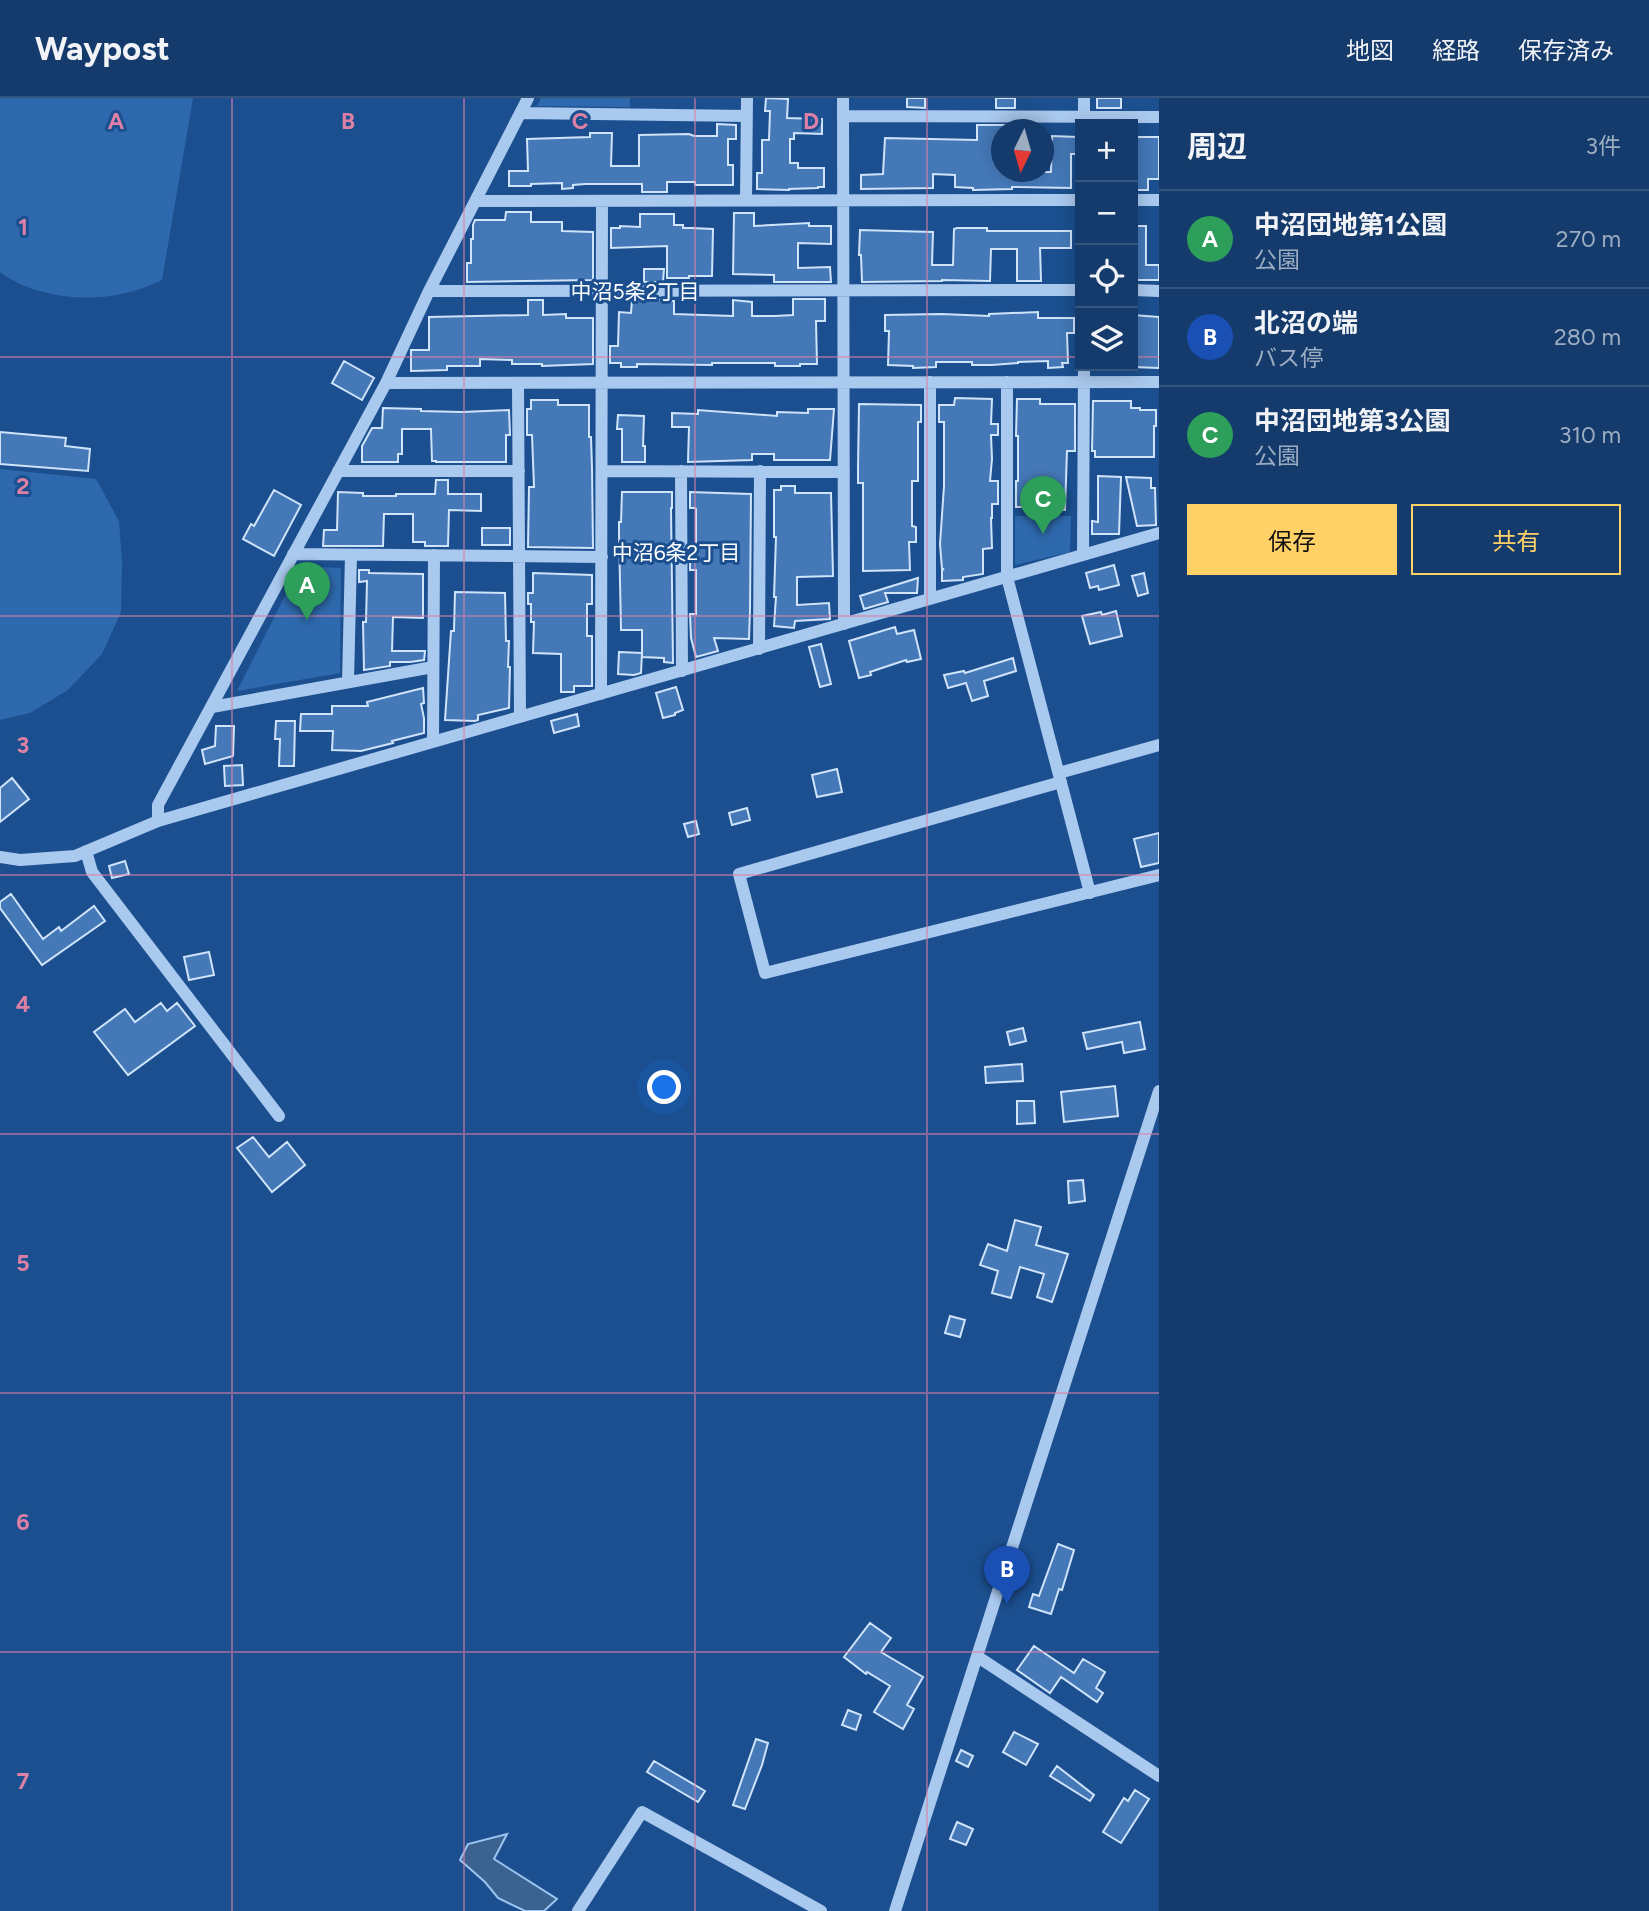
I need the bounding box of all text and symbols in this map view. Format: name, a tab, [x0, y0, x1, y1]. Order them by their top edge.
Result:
text: Waypost	[35, 29, 170, 68]
text: 地図	[1346, 36, 1394, 65]
text: 経路	[1432, 36, 1480, 65]
text: 保存済み	[1518, 36, 1614, 65]
text: A	[108, 107, 125, 135]
text: B	[341, 107, 355, 135]
text: C	[572, 107, 589, 135]
text: D	[803, 107, 819, 135]
north arrow	[991, 119, 1054, 182]
map controls	[1075, 119, 1138, 371]
button: +	[1075, 119, 1138, 182]
text: 周辺	[1187, 128, 1247, 165]
text: 3件	[1585, 132, 1621, 160]
button: −	[1075, 182, 1138, 245]
text: 中沼団地第1公園	[1254, 209, 1447, 241]
text: 1	[18, 213, 28, 241]
text: A	[1202, 225, 1218, 253]
text: 270 m	[1556, 225, 1621, 253]
button: locate	[1075, 245, 1138, 308]
text: 公園	[1254, 246, 1300, 274]
district label: 中沼5条2丁目	[571, 279, 699, 304]
text: 北沼の端	[1254, 307, 1358, 339]
button: layers	[1075, 308, 1138, 371]
text: B	[1203, 323, 1217, 351]
text: 280 m	[1554, 323, 1621, 351]
text: バス停	[1254, 344, 1323, 372]
text: 中沼団地第3公園	[1254, 405, 1450, 437]
text: C	[1202, 421, 1218, 449]
text: 310 m	[1559, 421, 1621, 449]
text: 公園	[1254, 442, 1300, 470]
text: 2	[16, 472, 30, 500]
pin: C	[1020, 476, 1066, 534]
button: 保存	[1187, 504, 1397, 575]
button: 共有	[1411, 504, 1621, 575]
district label: 中沼6条2丁目	[612, 540, 740, 565]
pin: A	[284, 562, 330, 620]
text: 3	[17, 731, 29, 759]
text: 4	[16, 990, 30, 1018]
your location	[647, 1070, 681, 1104]
text: 5	[16, 1249, 30, 1277]
text: 6	[16, 1508, 30, 1536]
pin: B	[984, 1546, 1030, 1604]
text: 7	[17, 1767, 30, 1795]

